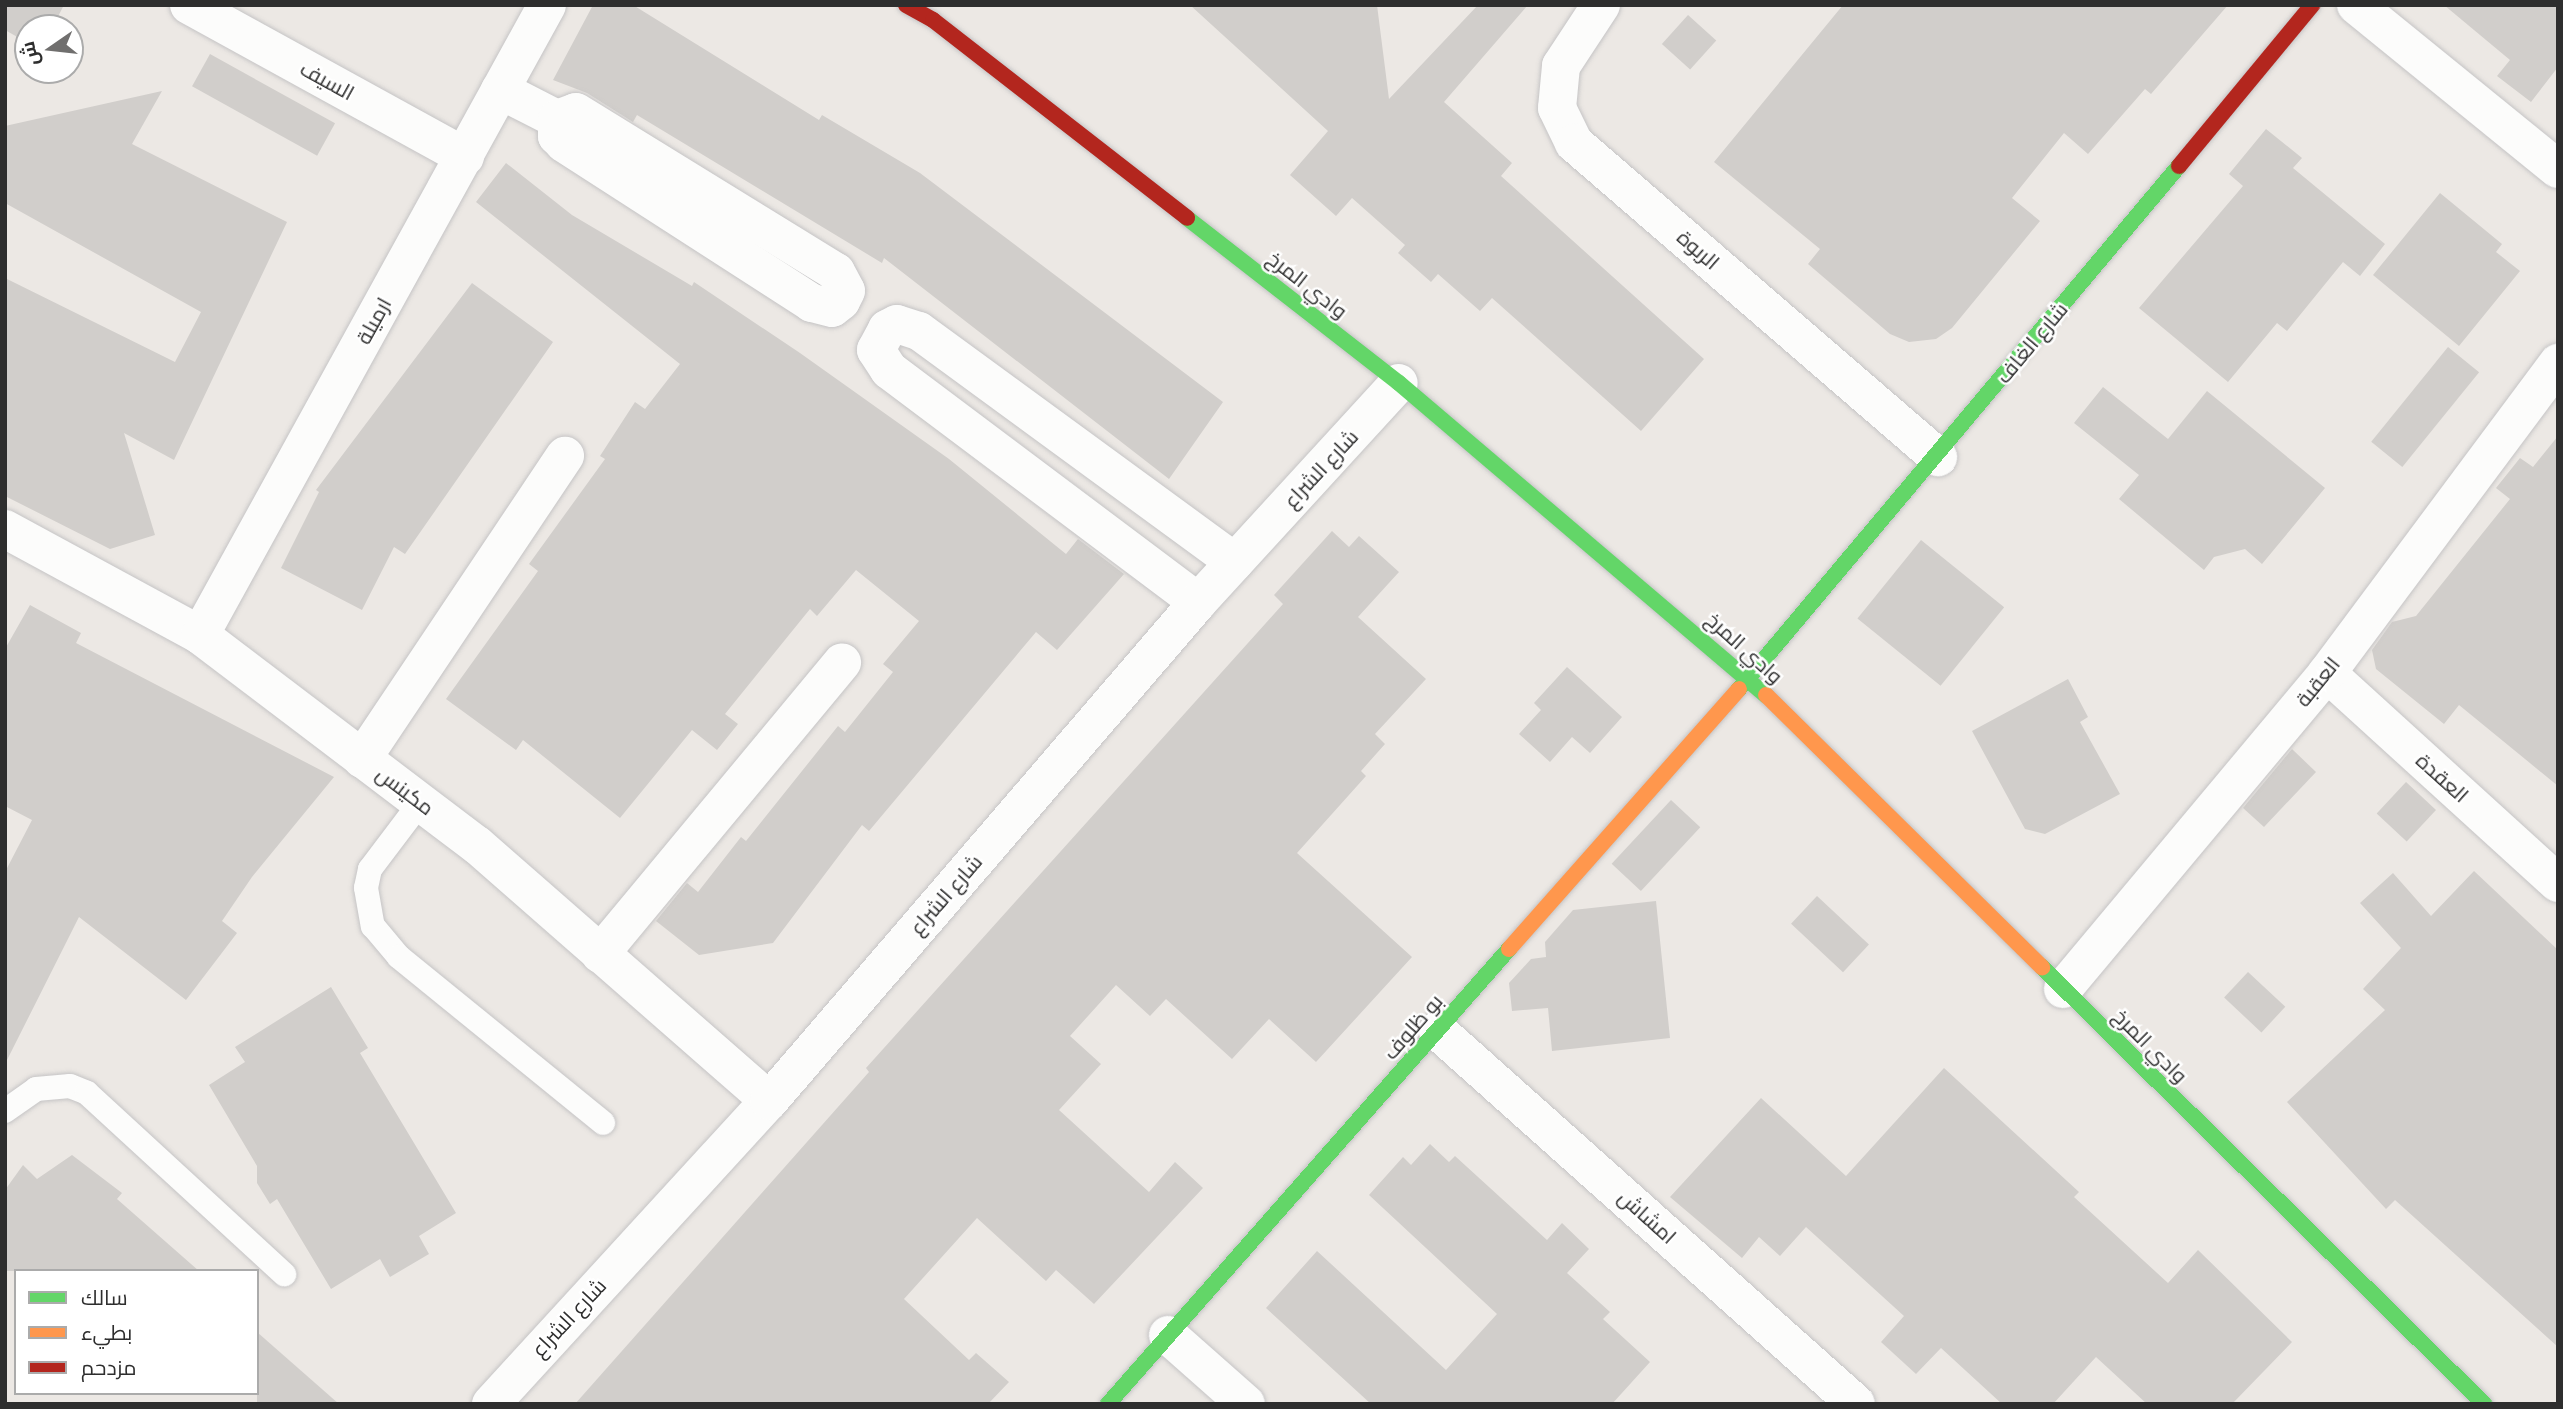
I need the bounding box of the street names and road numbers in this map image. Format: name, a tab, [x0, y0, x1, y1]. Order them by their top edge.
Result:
street label: السيف	[296, 56, 358, 106]
street label: الربوة	[1672, 225, 1724, 275]
street label: وادي المرخ	[1262, 246, 1352, 324]
street label: ارميلة	[351, 293, 397, 349]
street label: شارع الغاف	[1991, 297, 2073, 389]
street label: شارع الشراع	[1278, 425, 1364, 513]
street label: وادي المرخ	[1700, 607, 1788, 689]
street label: العقبة	[2290, 652, 2346, 712]
street label: العقدة	[2411, 748, 2473, 808]
street label: مكينس	[371, 761, 439, 821]
street label: شارع الشراع	[904, 850, 988, 940]
street label: بو ظلوف	[1378, 989, 1448, 1065]
street label: وادي المرخ	[2108, 1004, 2192, 1088]
street label: امشاش	[1613, 1185, 1681, 1249]
street label: شارع الشراع	[526, 1274, 612, 1362]

